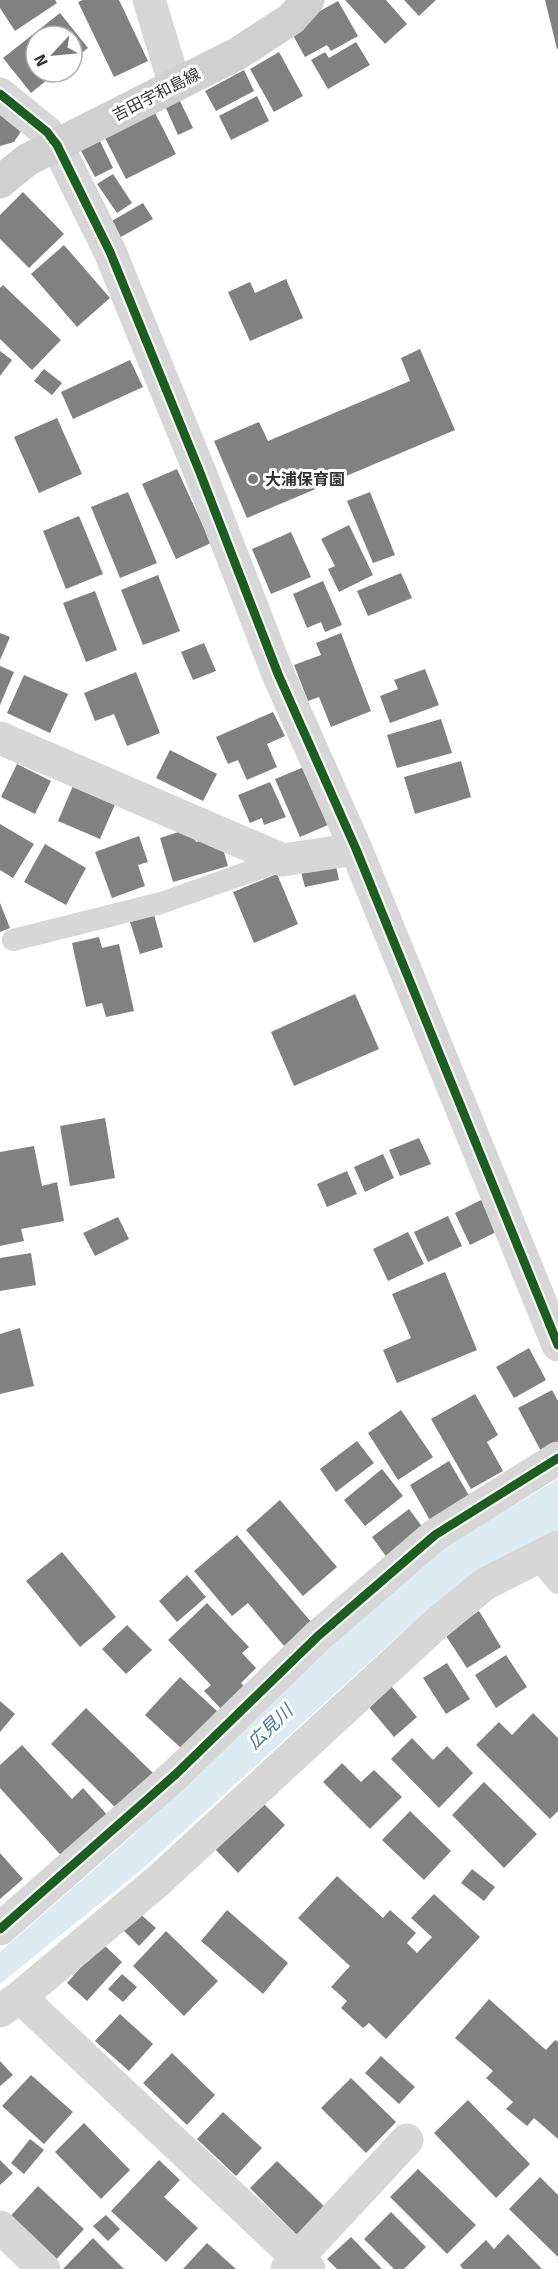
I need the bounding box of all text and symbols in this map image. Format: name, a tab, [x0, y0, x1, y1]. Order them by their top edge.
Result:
north arrow	[24, 24, 84, 84]
text: N	[30, 51, 53, 70]
street label: 吉田宇和島線	[109, 64, 204, 126]
place label: 大浦保育園	[265, 470, 345, 490]
marker: 大浦保育園	[246, 472, 260, 486]
water label: 広見川	[243, 1699, 299, 1754]

